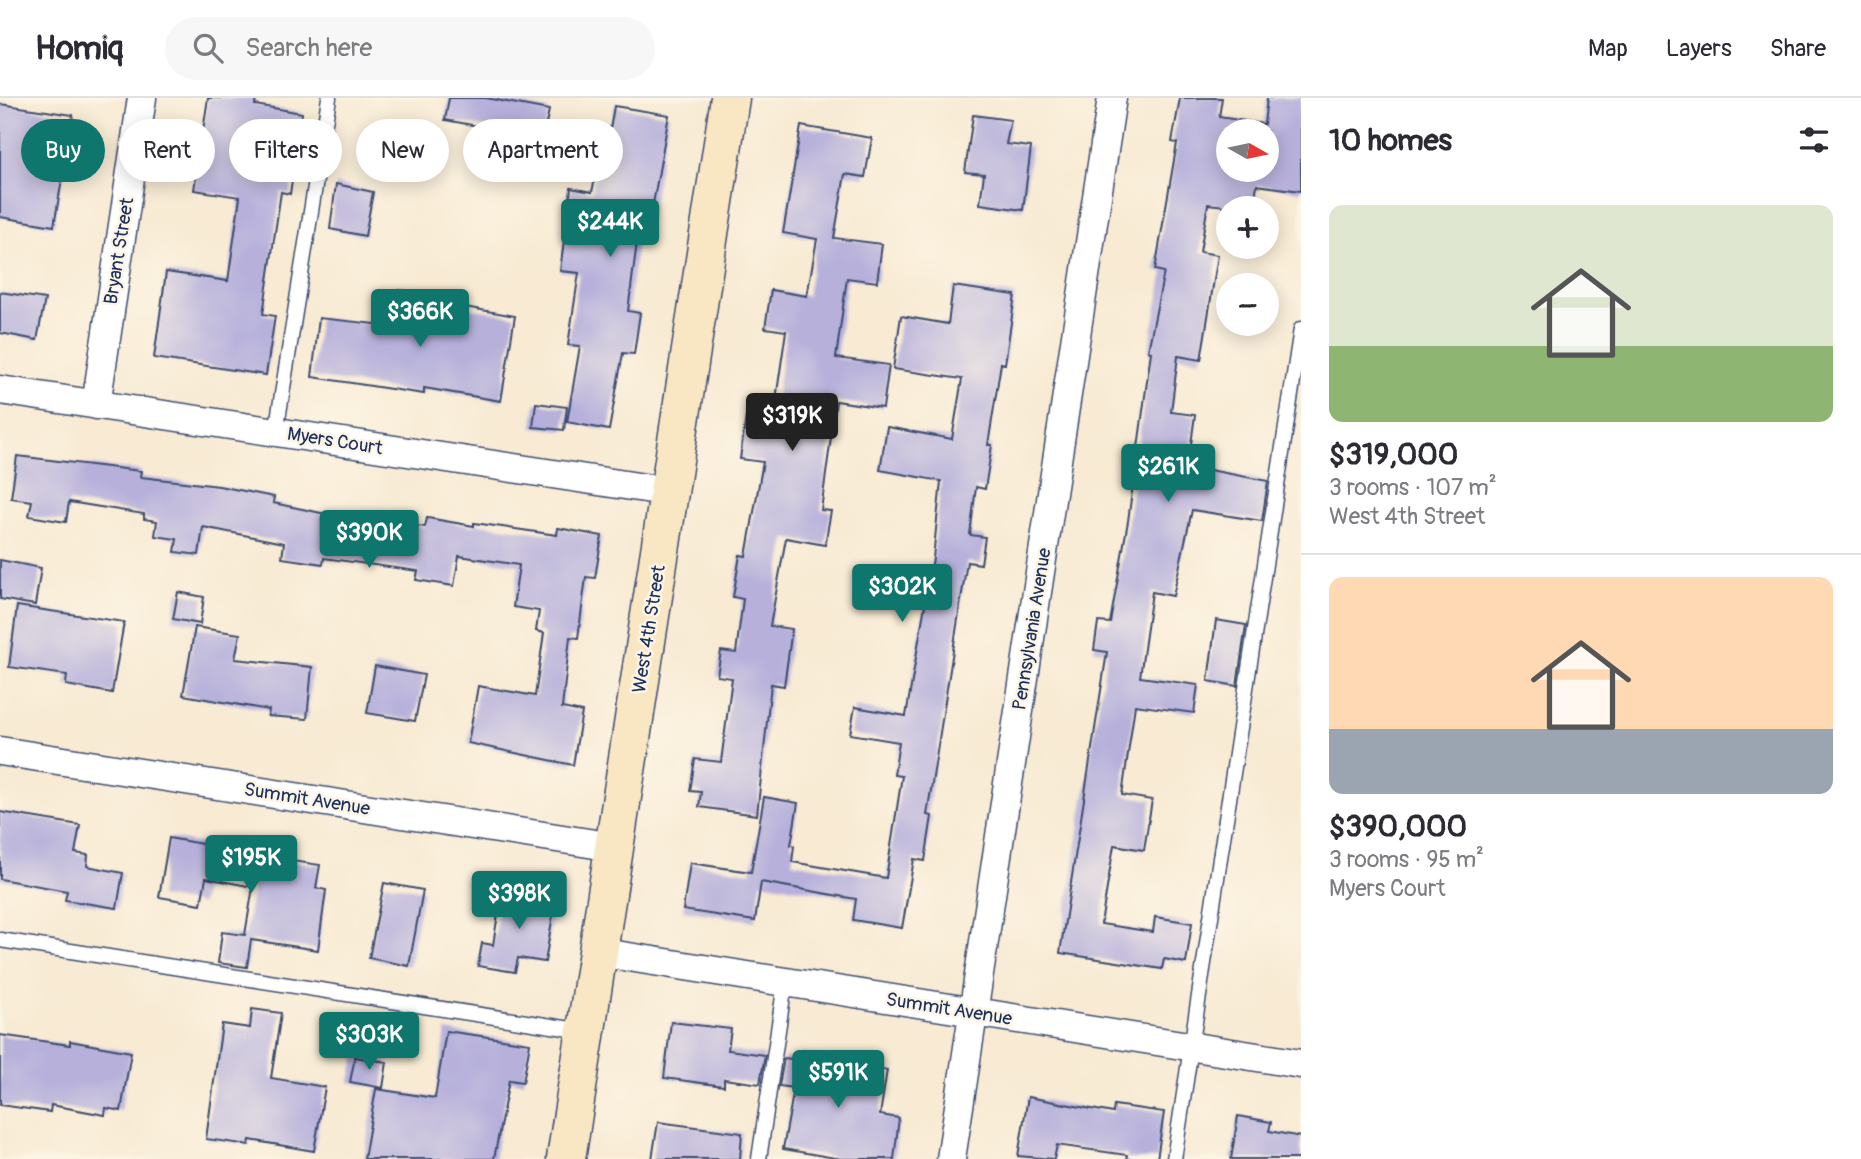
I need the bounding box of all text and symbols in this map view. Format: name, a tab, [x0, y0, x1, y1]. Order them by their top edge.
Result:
search box	[165, 17, 655, 80]
text: Homiq	[35, 28, 123, 69]
icon: search	[189, 29, 227, 67]
text: Search here	[245, 32, 372, 64]
text: Map	[1588, 34, 1628, 63]
text: Layers	[1666, 34, 1732, 63]
text: Share	[1770, 34, 1826, 63]
chip: Buy	[21, 119, 105, 182]
chip: Rent	[119, 119, 215, 182]
chip: Filters	[229, 119, 342, 182]
chip: New	[356, 119, 449, 182]
chip: Apartment	[463, 119, 623, 182]
north arrow	[1216, 119, 1279, 182]
map controls	[1216, 119, 1279, 336]
icon: filters	[1795, 121, 1833, 159]
text: 10 homes	[1329, 122, 1452, 159]
street label: Bryant Street	[99, 196, 139, 306]
button: +	[1216, 196, 1279, 259]
pin: $244K	[561, 200, 659, 259]
text: $244K	[577, 207, 643, 236]
icon: home	[1518, 250, 1644, 376]
button: −	[1216, 273, 1279, 336]
pin: $366K	[371, 289, 469, 349]
text: $366K	[387, 297, 453, 326]
pin: $319K	[743, 394, 841, 453]
text: $319K	[762, 401, 822, 430]
street label: Myers Court	[286, 422, 385, 460]
text: $319,000	[1329, 436, 1458, 473]
pin: $261K	[1119, 444, 1217, 504]
text: $261K	[1137, 452, 1199, 481]
text: 3 rooms · 107 m²	[1329, 473, 1497, 502]
text: West 4th Street	[1329, 502, 1485, 531]
pin: $390K	[320, 510, 418, 570]
text: $390K	[336, 518, 402, 547]
street label: Pennsylvania Avenue	[1007, 545, 1057, 712]
street label: West 4th Street	[627, 563, 671, 695]
pin: $302K	[853, 564, 951, 624]
text: $302K	[868, 572, 936, 601]
icon: home	[1518, 622, 1644, 748]
street label: Summit Avenue	[242, 777, 372, 821]
text: $390,000	[1329, 808, 1467, 845]
pin: $195K	[202, 836, 300, 895]
text: $195K	[221, 843, 281, 872]
text: 3 rooms · 95 m²	[1329, 845, 1484, 874]
pin: $398K	[470, 872, 568, 931]
text: Myers Court	[1329, 874, 1446, 903]
text: $398K	[488, 879, 550, 908]
street label: Summit Avenue	[884, 987, 1014, 1031]
pin: $303K	[320, 1012, 418, 1072]
text: $303K	[335, 1020, 403, 1049]
pin: $591K	[789, 1051, 887, 1110]
text: $591K	[808, 1058, 868, 1087]

